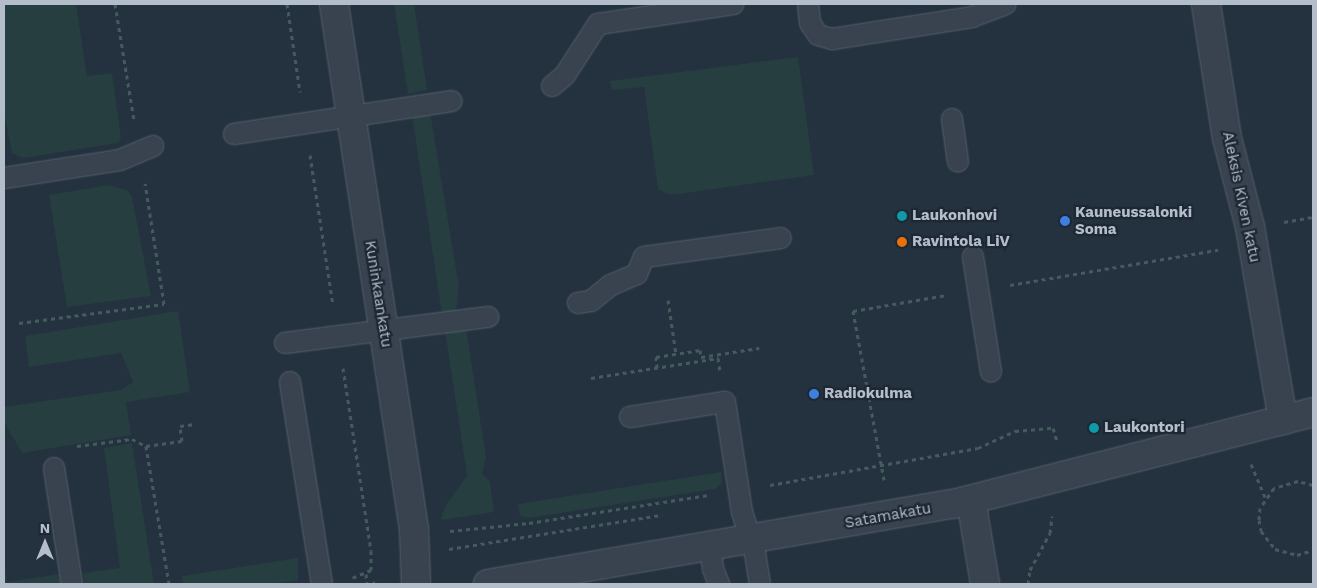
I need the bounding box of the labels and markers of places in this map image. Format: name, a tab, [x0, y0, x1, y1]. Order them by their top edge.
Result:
place label: Kauneussalonki Soma	[1075, 203, 1192, 238]
place label: Laukonhovi	[912, 207, 997, 225]
marker: Laukonhovi	[896, 210, 908, 222]
marker: Kauneussalonki Soma	[1059, 215, 1071, 227]
place label: Ravintola LiV	[912, 233, 1010, 251]
marker: Ravintola LiV	[896, 236, 908, 248]
place label: Radiokulma	[824, 385, 912, 403]
marker: Radiokulma	[808, 388, 820, 400]
place label: Laukontori	[1104, 419, 1185, 437]
marker: Laukontori	[1088, 422, 1100, 434]

